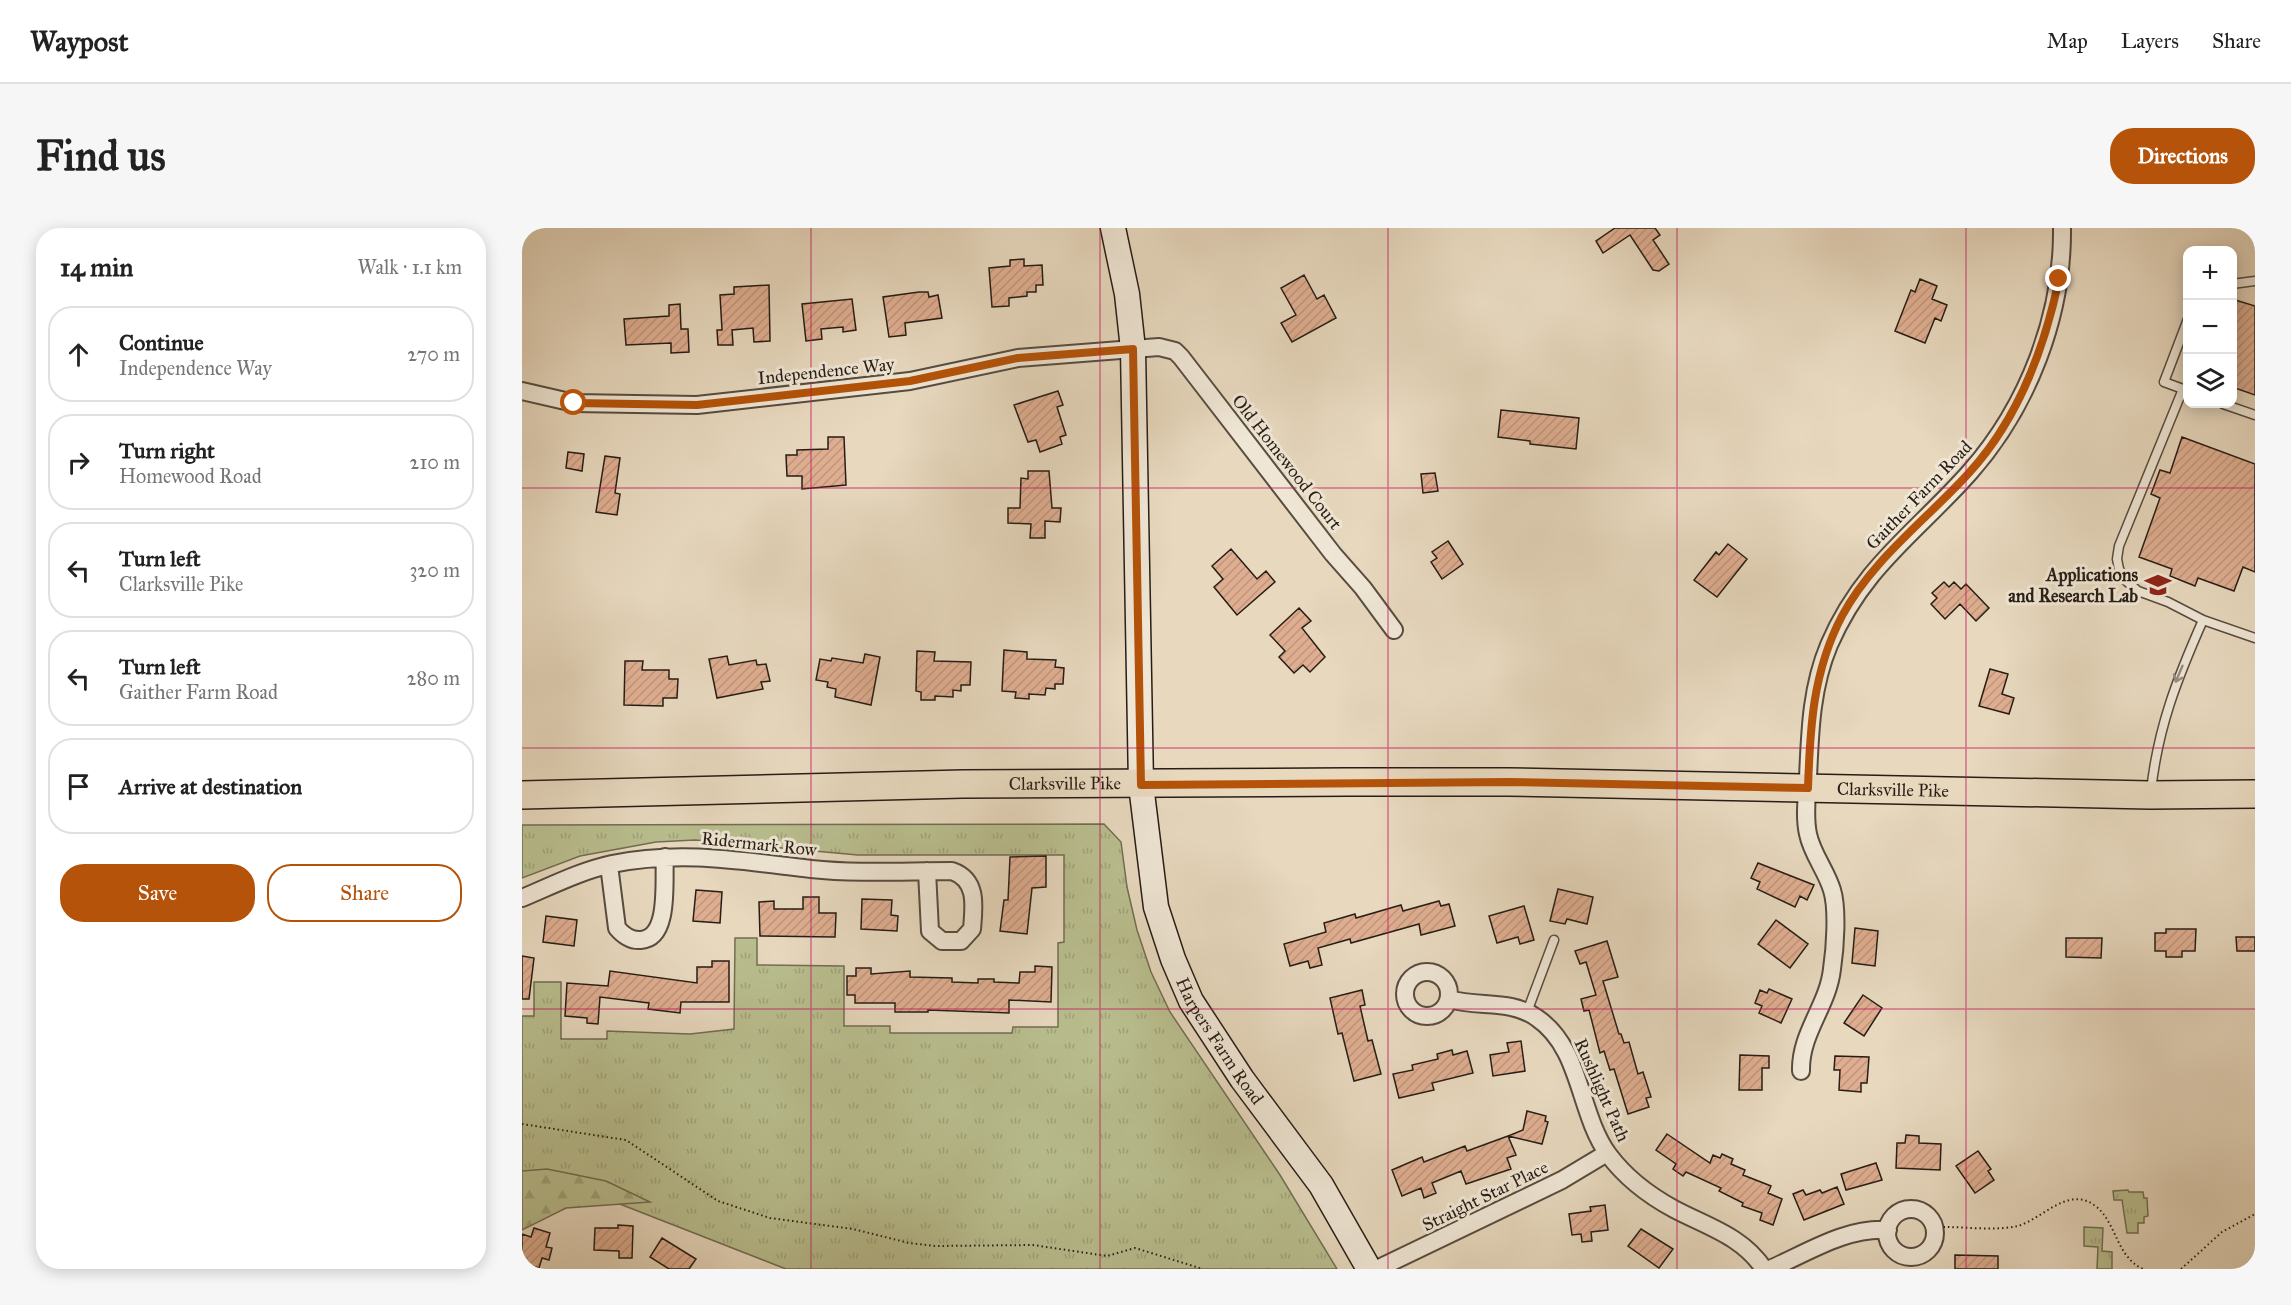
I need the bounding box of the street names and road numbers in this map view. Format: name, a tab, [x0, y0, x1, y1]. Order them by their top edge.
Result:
street label: Independence Way	[756, 353, 896, 389]
street label: Old Homewood Court	[1227, 390, 1347, 535]
street label: Gaither Farm Road	[1861, 436, 1977, 554]
street label: Clarksville Pike	[1009, 772, 1121, 795]
street label: Clarksville Pike	[1837, 778, 1949, 802]
street label: Ridermark Row	[700, 827, 818, 861]
street label: Harpers Farm Road	[1171, 974, 1268, 1109]
street label: Rushlight Path	[1568, 1035, 1635, 1146]
street label: Straight Star Place	[1418, 1156, 1552, 1237]

